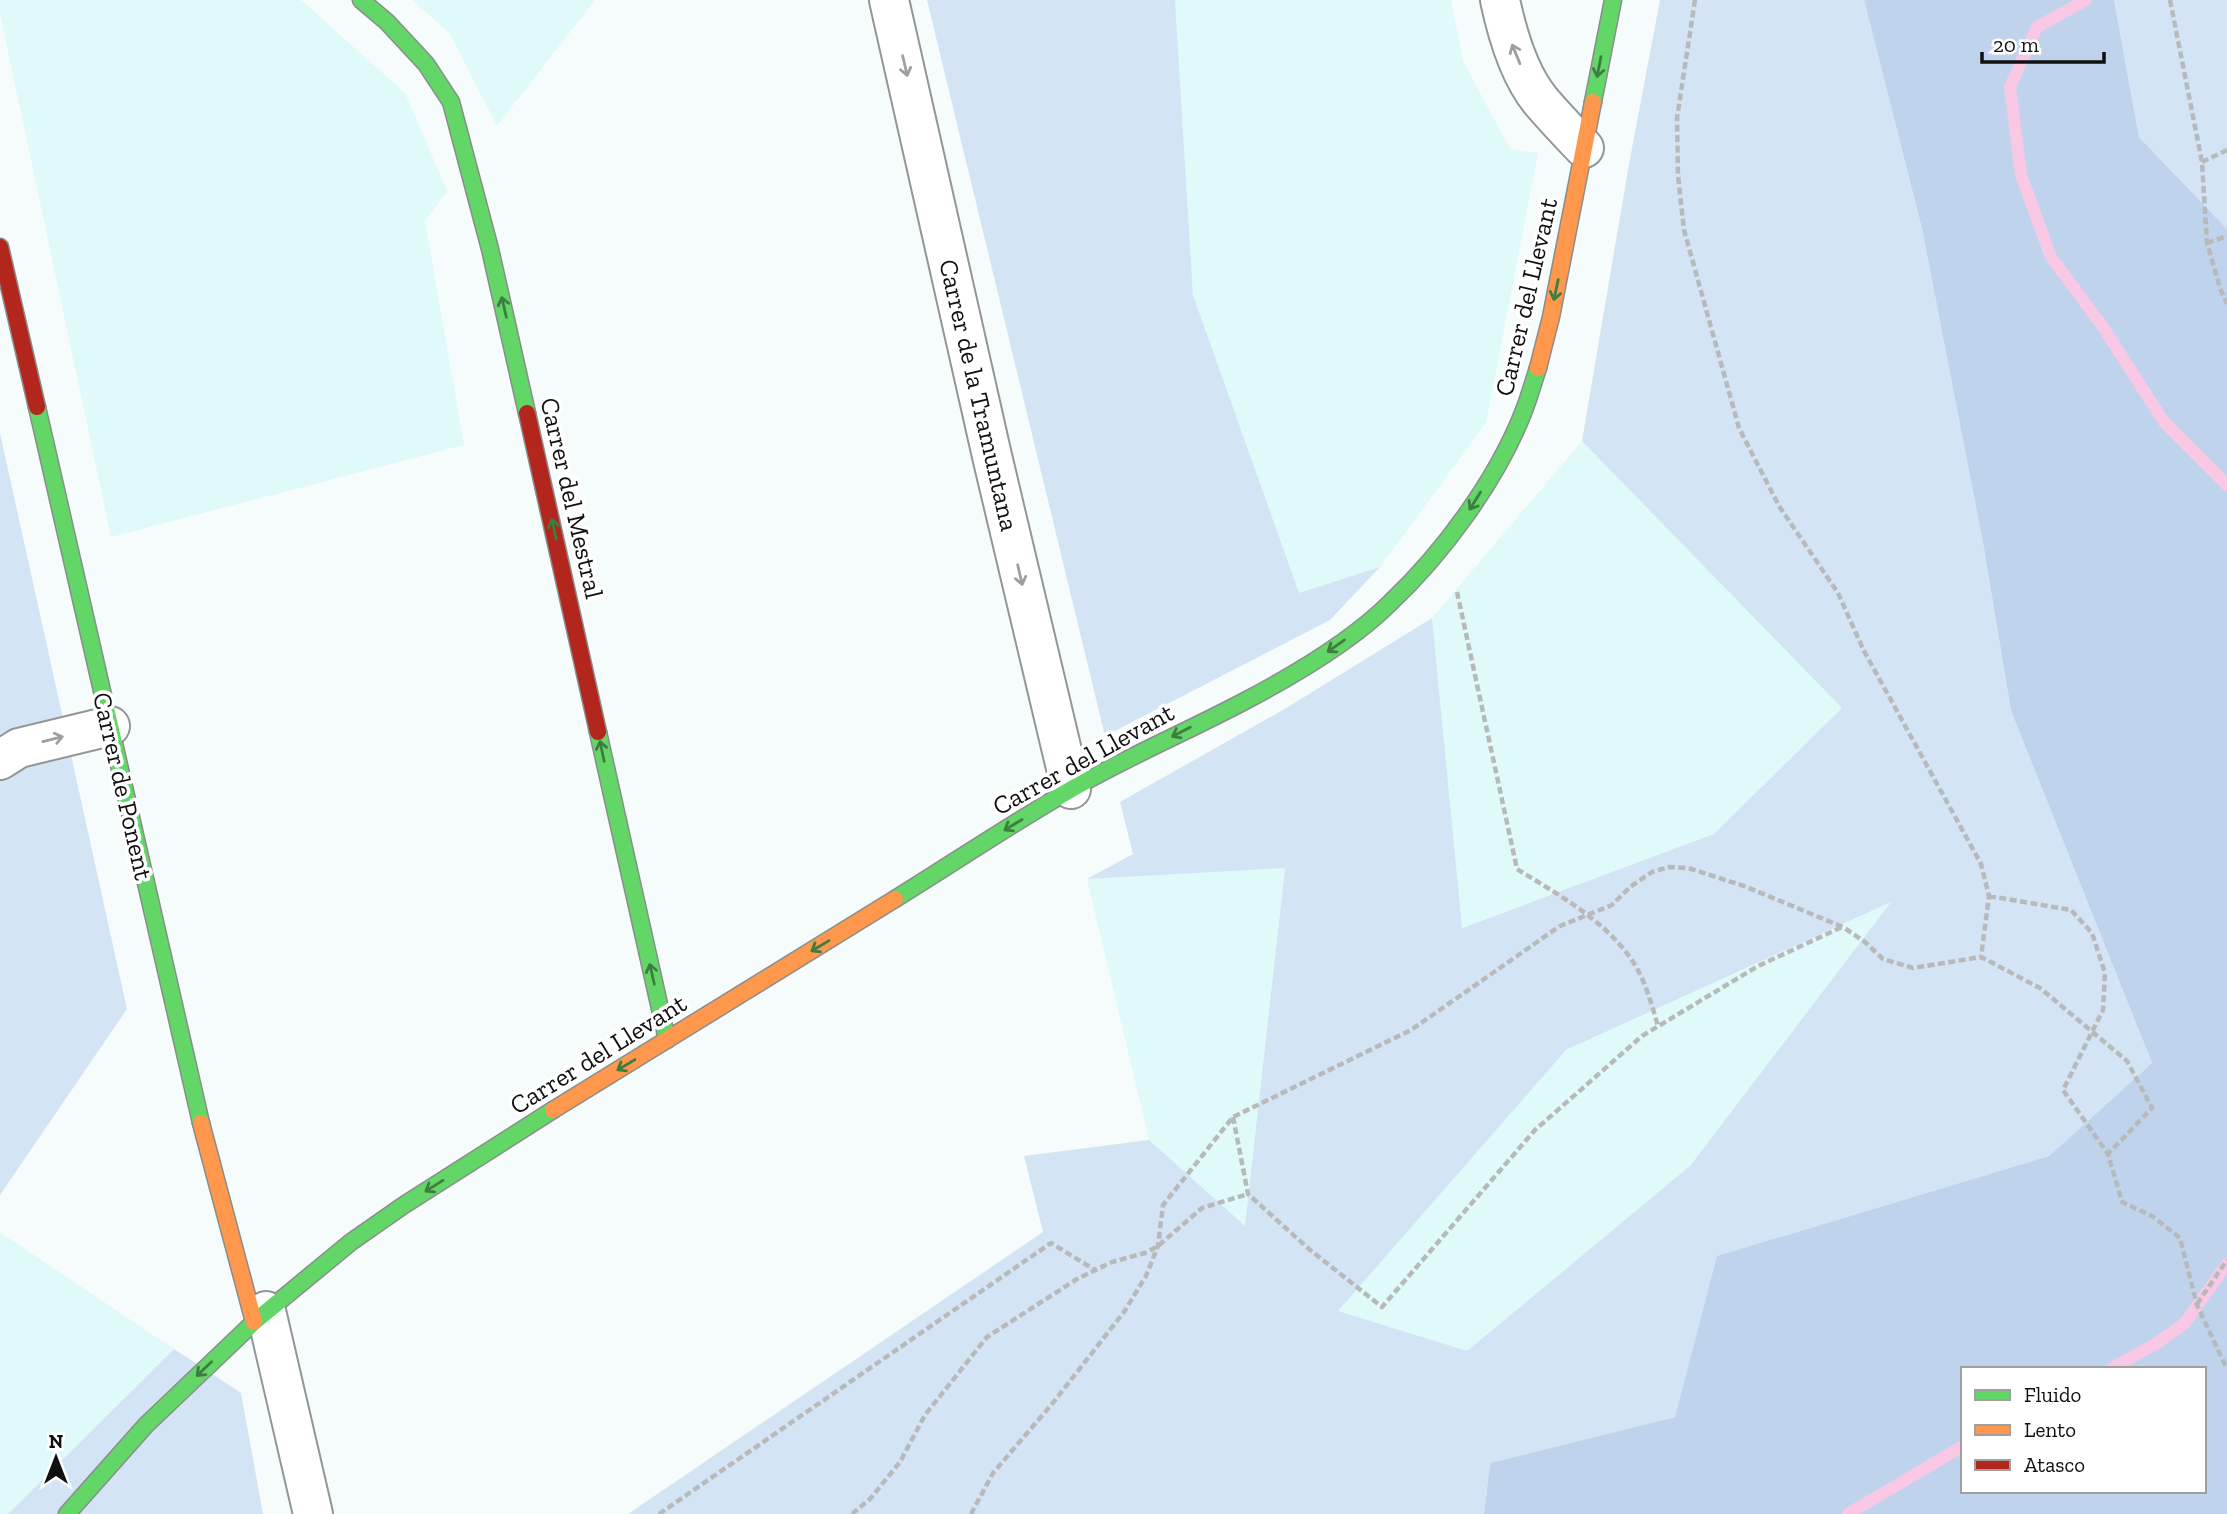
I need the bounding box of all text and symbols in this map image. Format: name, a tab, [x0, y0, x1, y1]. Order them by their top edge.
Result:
scale bar	[1982, 21, 2104, 65]
text: 20 m	[1993, 32, 2039, 57]
one-way arrow	[1509, 43, 1522, 65]
one-way arrow	[899, 55, 912, 77]
one-way arrow	[1592, 55, 1606, 78]
street label: Carrer del Llevant	[1488, 194, 1564, 399]
street label: Carrer de la Tramuntana	[932, 256, 1026, 534]
one-way arrow	[1549, 278, 1563, 301]
one-way arrow	[496, 296, 510, 319]
street label: Carrer del Mestral	[533, 394, 611, 602]
one-way arrow	[1467, 490, 1481, 510]
one-way arrow	[547, 518, 561, 541]
one-way arrow	[1014, 563, 1027, 586]
one-way arrow	[1327, 639, 1346, 653]
street label: Carrer de Ponent	[86, 689, 160, 883]
street label: Carrer del Llevant	[987, 696, 1180, 822]
one-way arrow	[1171, 725, 1192, 739]
one-way arrow	[41, 732, 64, 745]
one-way arrow	[595, 741, 608, 763]
one-way arrow	[1003, 818, 1023, 832]
one-way arrow	[811, 939, 831, 953]
one-way arrow	[644, 963, 657, 985]
street label: Carrer del Llevant	[504, 987, 693, 1121]
one-way arrow	[617, 1058, 637, 1072]
one-way arrow	[424, 1179, 444, 1193]
one-way arrow	[196, 1361, 213, 1378]
legend	[1961, 1367, 2206, 1493]
text: Fluido	[2024, 1382, 2081, 1407]
text: Lento	[2024, 1417, 2076, 1442]
north arrow	[21, 1423, 91, 1493]
text: N	[49, 1430, 63, 1453]
text: Atasco	[2024, 1452, 2085, 1477]

